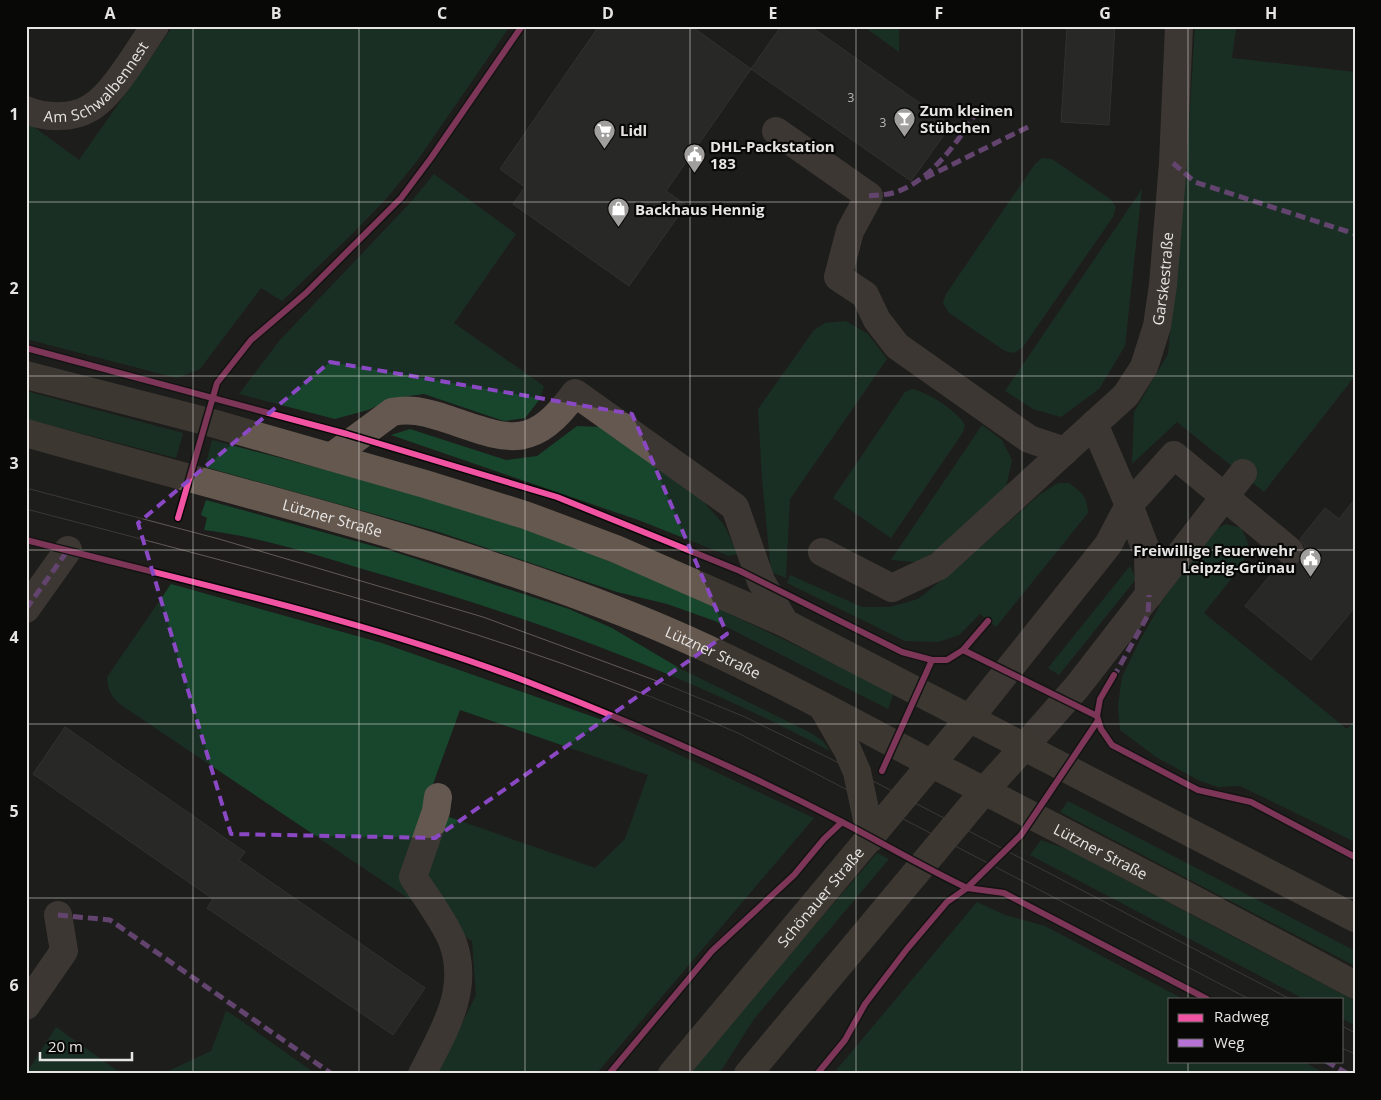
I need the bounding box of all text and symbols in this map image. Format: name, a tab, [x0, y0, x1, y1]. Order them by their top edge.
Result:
text: A	[104, 2, 116, 24]
text: B	[271, 2, 281, 24]
text: C	[437, 2, 447, 24]
text: D	[602, 2, 614, 24]
text: E	[769, 2, 778, 24]
text: F	[935, 2, 943, 24]
text: G	[1099, 2, 1111, 24]
text: H	[1265, 2, 1277, 24]
street label: Am Schwalbennest	[43, 37, 152, 126]
house number: 3	[848, 89, 855, 106]
place label: Zum kleinen Stübchen	[920, 100, 1013, 137]
text: 1	[9, 103, 19, 125]
bar icon: Zum kleinen Stübchen	[892, 107, 916, 138]
house number: 3	[880, 114, 887, 131]
supermarket icon: Lidl	[592, 118, 616, 149]
place label: Lidl	[620, 120, 647, 140]
place label: DHL-Packstation 183	[710, 136, 835, 173]
public building icon: DHL-Packstation 183	[682, 143, 706, 174]
shop icon: Backhaus Hennig	[607, 197, 631, 228]
place label: Backhaus Hennig	[635, 199, 765, 219]
street label: Garskestraße	[1147, 231, 1177, 327]
text: 2	[9, 277, 19, 299]
text: 3	[9, 452, 19, 474]
street label: Lützner Straße	[280, 494, 385, 541]
place label: Freiwillige Feuerwehr Leipzig-Grünau	[1133, 540, 1295, 577]
public building icon: Freiwillige Feuerwehr Leipzig-Grünau	[1299, 547, 1323, 578]
street label: Lützner Straße	[662, 621, 764, 683]
text: 4	[9, 626, 19, 648]
text: 5	[9, 800, 19, 822]
street label: Lützner Straße	[1051, 819, 1151, 884]
street label: Schönauer Straße	[773, 843, 868, 951]
text: 6	[9, 974, 19, 996]
legend	[1168, 998, 1344, 1062]
text: Radweg	[1214, 1006, 1269, 1026]
scale bar	[40, 1030, 132, 1062]
text: Weg	[1214, 1032, 1244, 1052]
text: 20 m	[48, 1036, 83, 1056]

